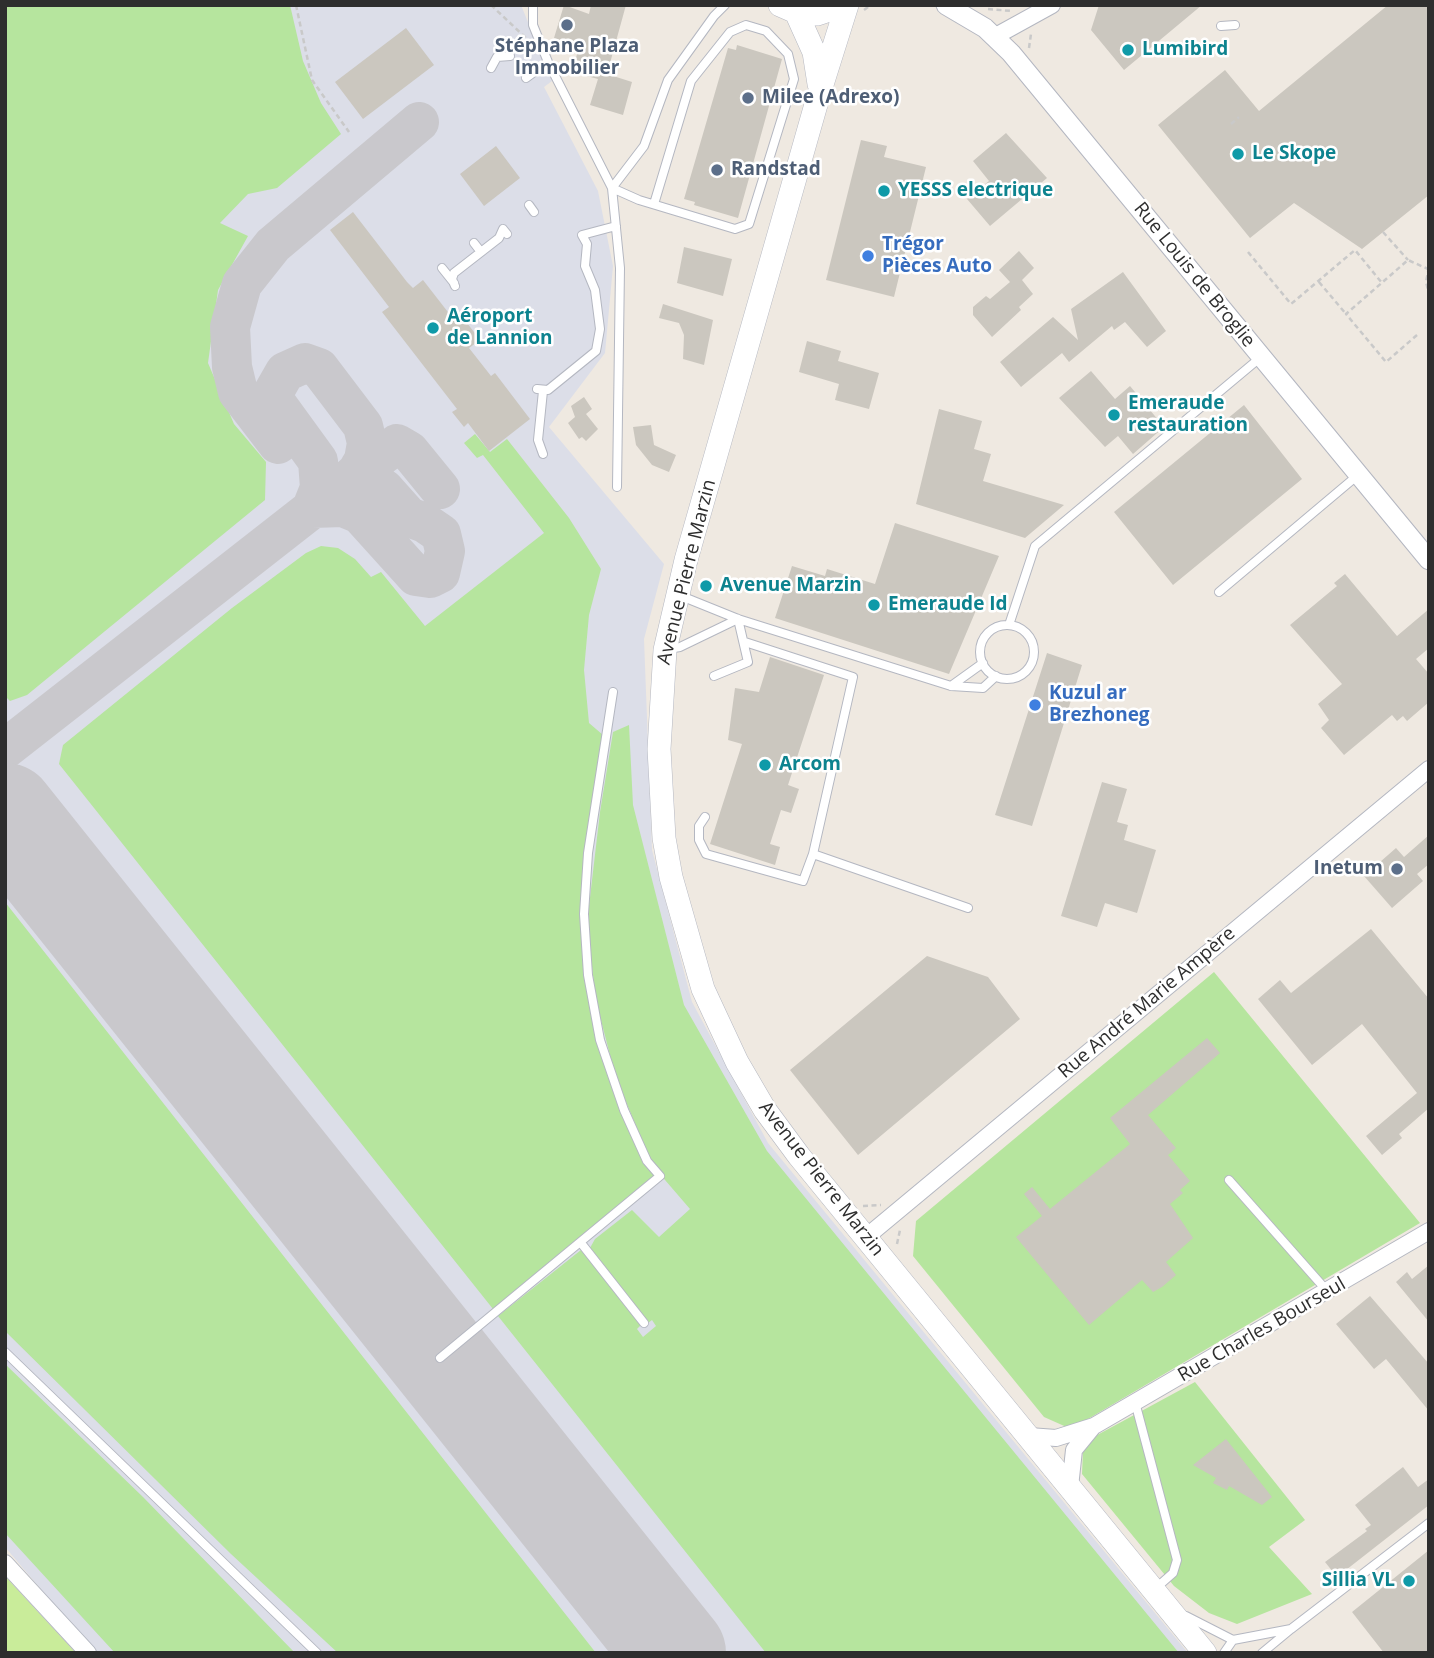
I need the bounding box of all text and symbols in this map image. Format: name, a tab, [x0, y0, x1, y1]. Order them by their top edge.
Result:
marker: Stéphane Plaza Immobilier	[559, 17, 575, 33]
place label: Stéphane Plaza Immobilier	[495, 36, 639, 80]
place label: Lumibird	[1142, 39, 1228, 61]
marker: Lumibird	[1120, 42, 1136, 58]
place label: Milee (Adrexo)	[762, 87, 900, 109]
marker: Milee (Adrexo)	[740, 90, 756, 106]
place label: Le Skope	[1252, 143, 1336, 165]
marker: Le Skope	[1230, 146, 1246, 162]
place label: Randstad	[731, 159, 821, 181]
marker: Randstad	[709, 162, 725, 178]
place label: YESSS electrique	[898, 180, 1053, 202]
marker: YESSS electrique	[876, 183, 892, 199]
street label: Rue Louis de Broglie	[1128, 198, 1260, 352]
place label: Trégor Pièces Auto	[882, 234, 992, 278]
marker: Trégor Pièces Auto	[860, 248, 876, 264]
place label: Aéroport de Lannion	[447, 306, 552, 350]
marker: Aéroport de Lannion	[425, 320, 441, 336]
place label: Emeraude restauration	[1128, 393, 1248, 437]
marker: Emeraude restauration	[1106, 407, 1122, 423]
street label: Avenue Pierre Marzin	[653, 477, 721, 667]
place label: Avenue Marzin	[720, 575, 862, 597]
marker: Avenue Marzin	[698, 578, 714, 594]
place label: Emeraude Id	[888, 594, 1008, 616]
marker: Emeraude Id	[866, 597, 882, 613]
place label: Kuzul ar Brezhoneg	[1049, 683, 1150, 727]
marker: Kuzul ar Brezhoneg	[1027, 697, 1043, 713]
place label: Arcom	[779, 754, 841, 776]
marker: Arcom	[757, 757, 773, 773]
place label: Inetum	[1314, 858, 1383, 880]
marker: Inetum	[1389, 861, 1405, 877]
street label: Rue André Marie Ampère	[1054, 922, 1240, 1084]
street label: Avenue Pierre Marzin	[754, 1097, 888, 1261]
street label: Rue Charles Bourseul	[1174, 1273, 1350, 1387]
place label: Sillia VL	[1322, 1570, 1395, 1592]
marker: Sillia VL	[1401, 1573, 1417, 1589]

